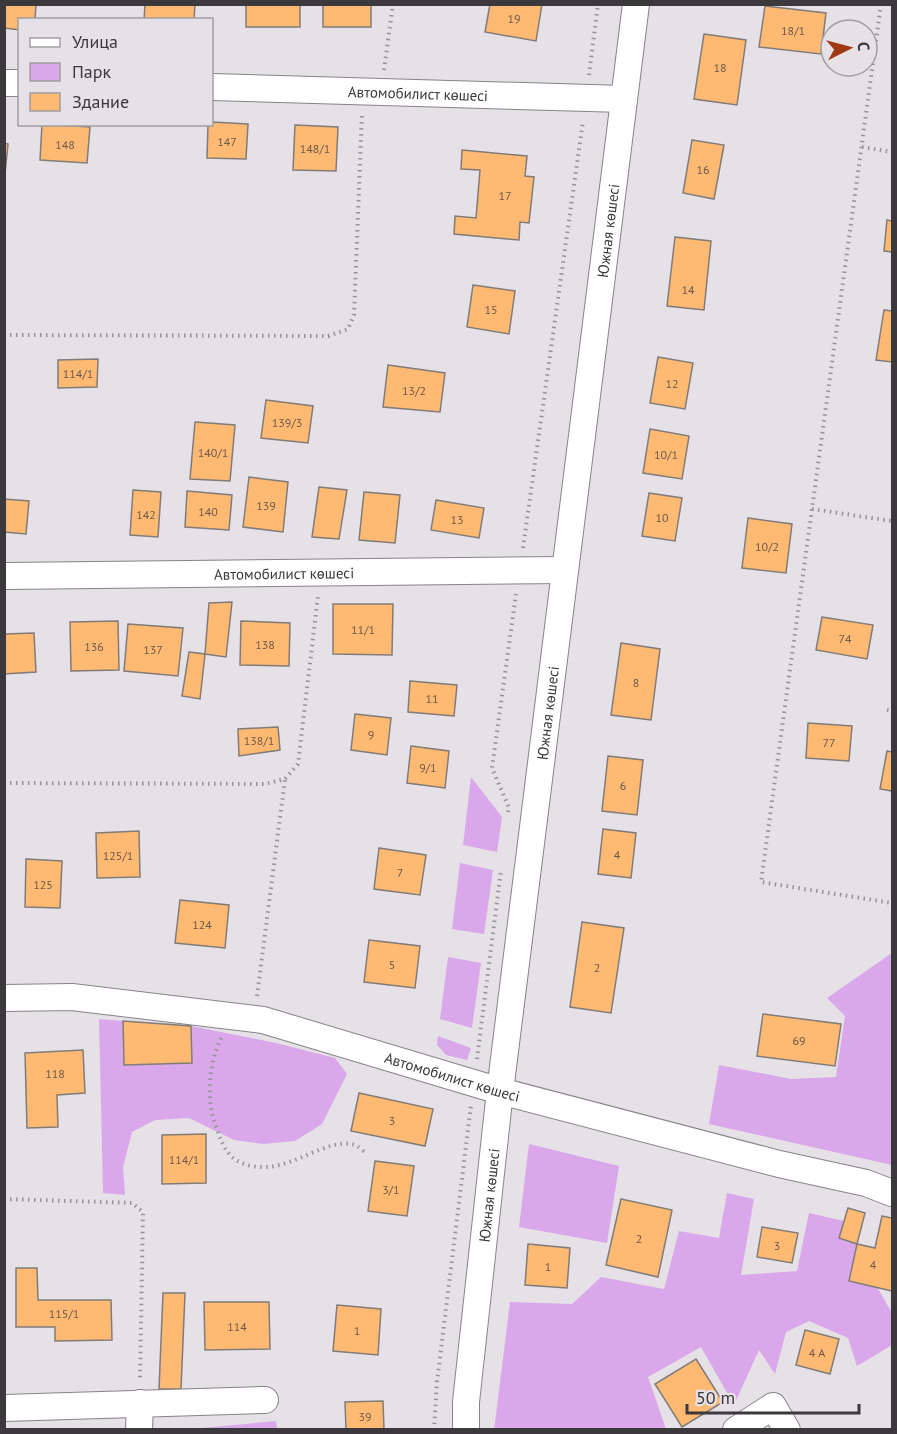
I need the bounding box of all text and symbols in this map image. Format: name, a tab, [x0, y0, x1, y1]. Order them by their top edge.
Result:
house number: 19	[507, 11, 521, 26]
legend	[18, 18, 213, 126]
north arrow	[819, 18, 879, 78]
house number: 18/1	[781, 23, 805, 38]
text: Улица	[72, 30, 118, 53]
text: С	[854, 41, 874, 52]
text: Парк	[72, 60, 112, 83]
house number: 18	[713, 60, 727, 75]
street label: Автомобилист көшесі	[348, 81, 488, 105]
text: Здание	[72, 90, 129, 113]
house number: 147	[217, 134, 237, 149]
house number: 148	[55, 137, 75, 152]
house number: 148/1	[300, 141, 330, 156]
house number: 16	[696, 162, 710, 177]
street label: Южная көшесі	[592, 183, 623, 279]
house number: 17	[498, 188, 512, 203]
house number: 14	[681, 282, 695, 297]
house number: 15	[484, 302, 498, 317]
house number: 114/1	[63, 366, 93, 381]
house number: 12	[665, 376, 679, 391]
house number: 13/2	[402, 383, 426, 398]
house number: 139/3	[272, 415, 302, 430]
house number: 140/1	[198, 445, 228, 460]
house number: 10/1	[654, 447, 678, 462]
house number: 139	[256, 498, 276, 513]
house number: 140	[198, 504, 218, 519]
house number: 142	[136, 507, 156, 522]
house number: 10	[655, 510, 669, 525]
house number: 13	[450, 512, 464, 527]
house number: 10/2	[755, 539, 779, 554]
street label: Автомобилист көшесі	[214, 563, 354, 583]
house number: 11/1	[351, 622, 375, 637]
house number: 74	[838, 631, 852, 646]
house number: 138	[255, 637, 275, 652]
house number: 136	[84, 639, 104, 654]
house number: 137	[143, 642, 163, 657]
street label: Южная көшесі	[532, 665, 563, 761]
house number: 8	[633, 675, 639, 690]
house number: 11	[425, 691, 439, 706]
house number: 9	[368, 727, 374, 742]
house number: 138/1	[244, 733, 274, 748]
house number: 77	[822, 735, 836, 750]
house number: 9/1	[419, 760, 437, 775]
house number: 6	[620, 778, 626, 793]
house number: 4	[614, 847, 621, 862]
house number: 125/1	[103, 848, 133, 863]
house number: 7	[397, 865, 403, 880]
house number: 125	[33, 877, 53, 892]
house number: 124	[192, 917, 212, 932]
house number: 5	[389, 957, 395, 972]
house number: 2	[594, 960, 600, 975]
house number: 69	[792, 1033, 806, 1048]
street label: Автомобилист көшесі	[382, 1047, 522, 1105]
house number: 118	[45, 1066, 65, 1081]
house number: 3	[389, 1113, 395, 1128]
street label: Южная көшесі	[474, 1147, 503, 1243]
house number: 114/1	[169, 1152, 199, 1167]
house number: 3/1	[382, 1182, 400, 1197]
house number: 2	[636, 1231, 642, 1246]
house number: 3	[774, 1238, 780, 1253]
house number: 4	[870, 1257, 877, 1272]
house number: 1	[545, 1259, 551, 1274]
house number: 115/1	[49, 1306, 79, 1321]
house number: 114	[227, 1319, 247, 1334]
house number: 1	[354, 1323, 360, 1338]
house number: 4 А	[809, 1345, 825, 1360]
scale bar	[687, 1377, 860, 1415]
text: 50 m	[696, 1386, 735, 1409]
house number: 39	[358, 1409, 372, 1424]

